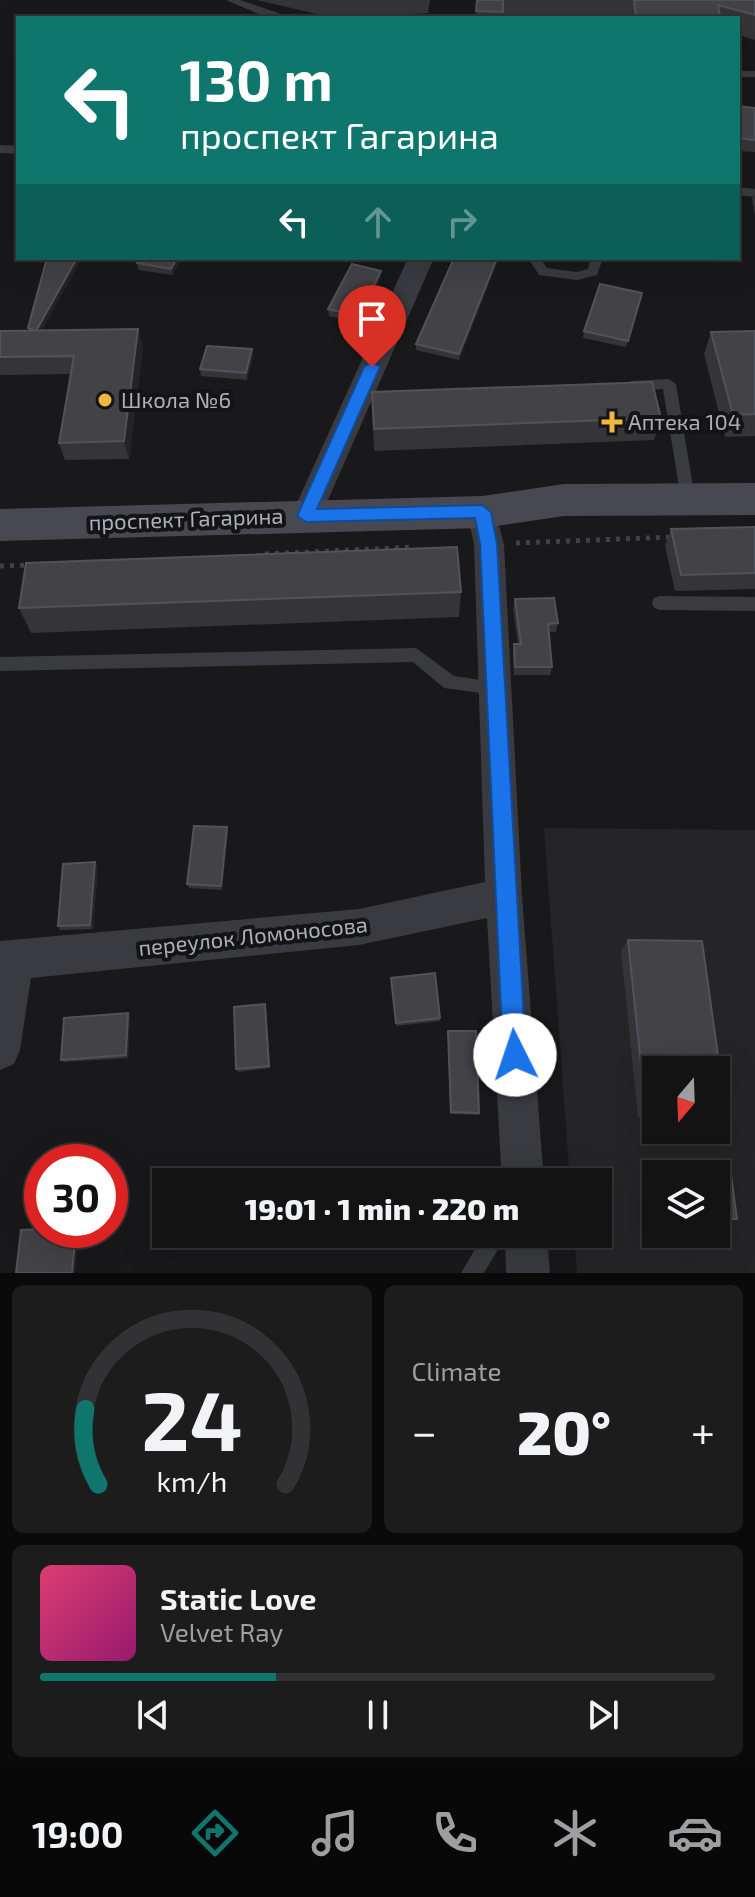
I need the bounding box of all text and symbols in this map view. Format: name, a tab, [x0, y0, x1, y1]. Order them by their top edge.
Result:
text: 130 m	[180, 45, 333, 112]
icon: left	[48, 48, 152, 152]
text: проспект Гагарина	[180, 113, 499, 156]
icon: left	[272, 200, 316, 244]
icon: ahead	[356, 200, 400, 244]
icon: right	[440, 200, 484, 244]
pin	[338, 285, 406, 367]
icon: arrive	[350, 297, 394, 341]
place label: Школа №6	[121, 386, 231, 412]
marker: Школа №6	[96, 391, 114, 409]
place label: Аптека 104	[628, 408, 741, 434]
marker: Аптека 104	[603, 413, 621, 431]
street label: проспект Гагарина	[88, 502, 284, 534]
street label: переулок Ломоносова	[137, 910, 369, 961]
position arrow	[473, 1013, 557, 1097]
north arrow	[642, 1056, 730, 1144]
map controls	[642, 1056, 730, 1248]
speed limit sign: 30	[24, 1144, 128, 1248]
button: layers	[642, 1160, 730, 1248]
text: 19:01 · 1 min · 220 m	[245, 1190, 519, 1226]
text: Climate	[412, 1355, 501, 1386]
text: 24	[141, 1368, 242, 1468]
text: 20°	[517, 1395, 611, 1467]
text: −	[412, 1404, 437, 1457]
text: +	[691, 1404, 715, 1457]
text: km/h	[156, 1463, 227, 1498]
text: Static Love	[160, 1580, 316, 1616]
text: Velvet Ray	[160, 1616, 283, 1647]
icon: previous	[131, 1693, 175, 1737]
icon: pause	[356, 1693, 400, 1737]
icon: next	[581, 1693, 625, 1737]
icon: directions	[187, 1805, 243, 1861]
icon: music	[307, 1805, 363, 1861]
icon: phone	[427, 1805, 483, 1861]
icon: climate	[547, 1805, 603, 1861]
icon: car	[667, 1805, 723, 1861]
text: 19:00	[32, 1812, 123, 1855]

